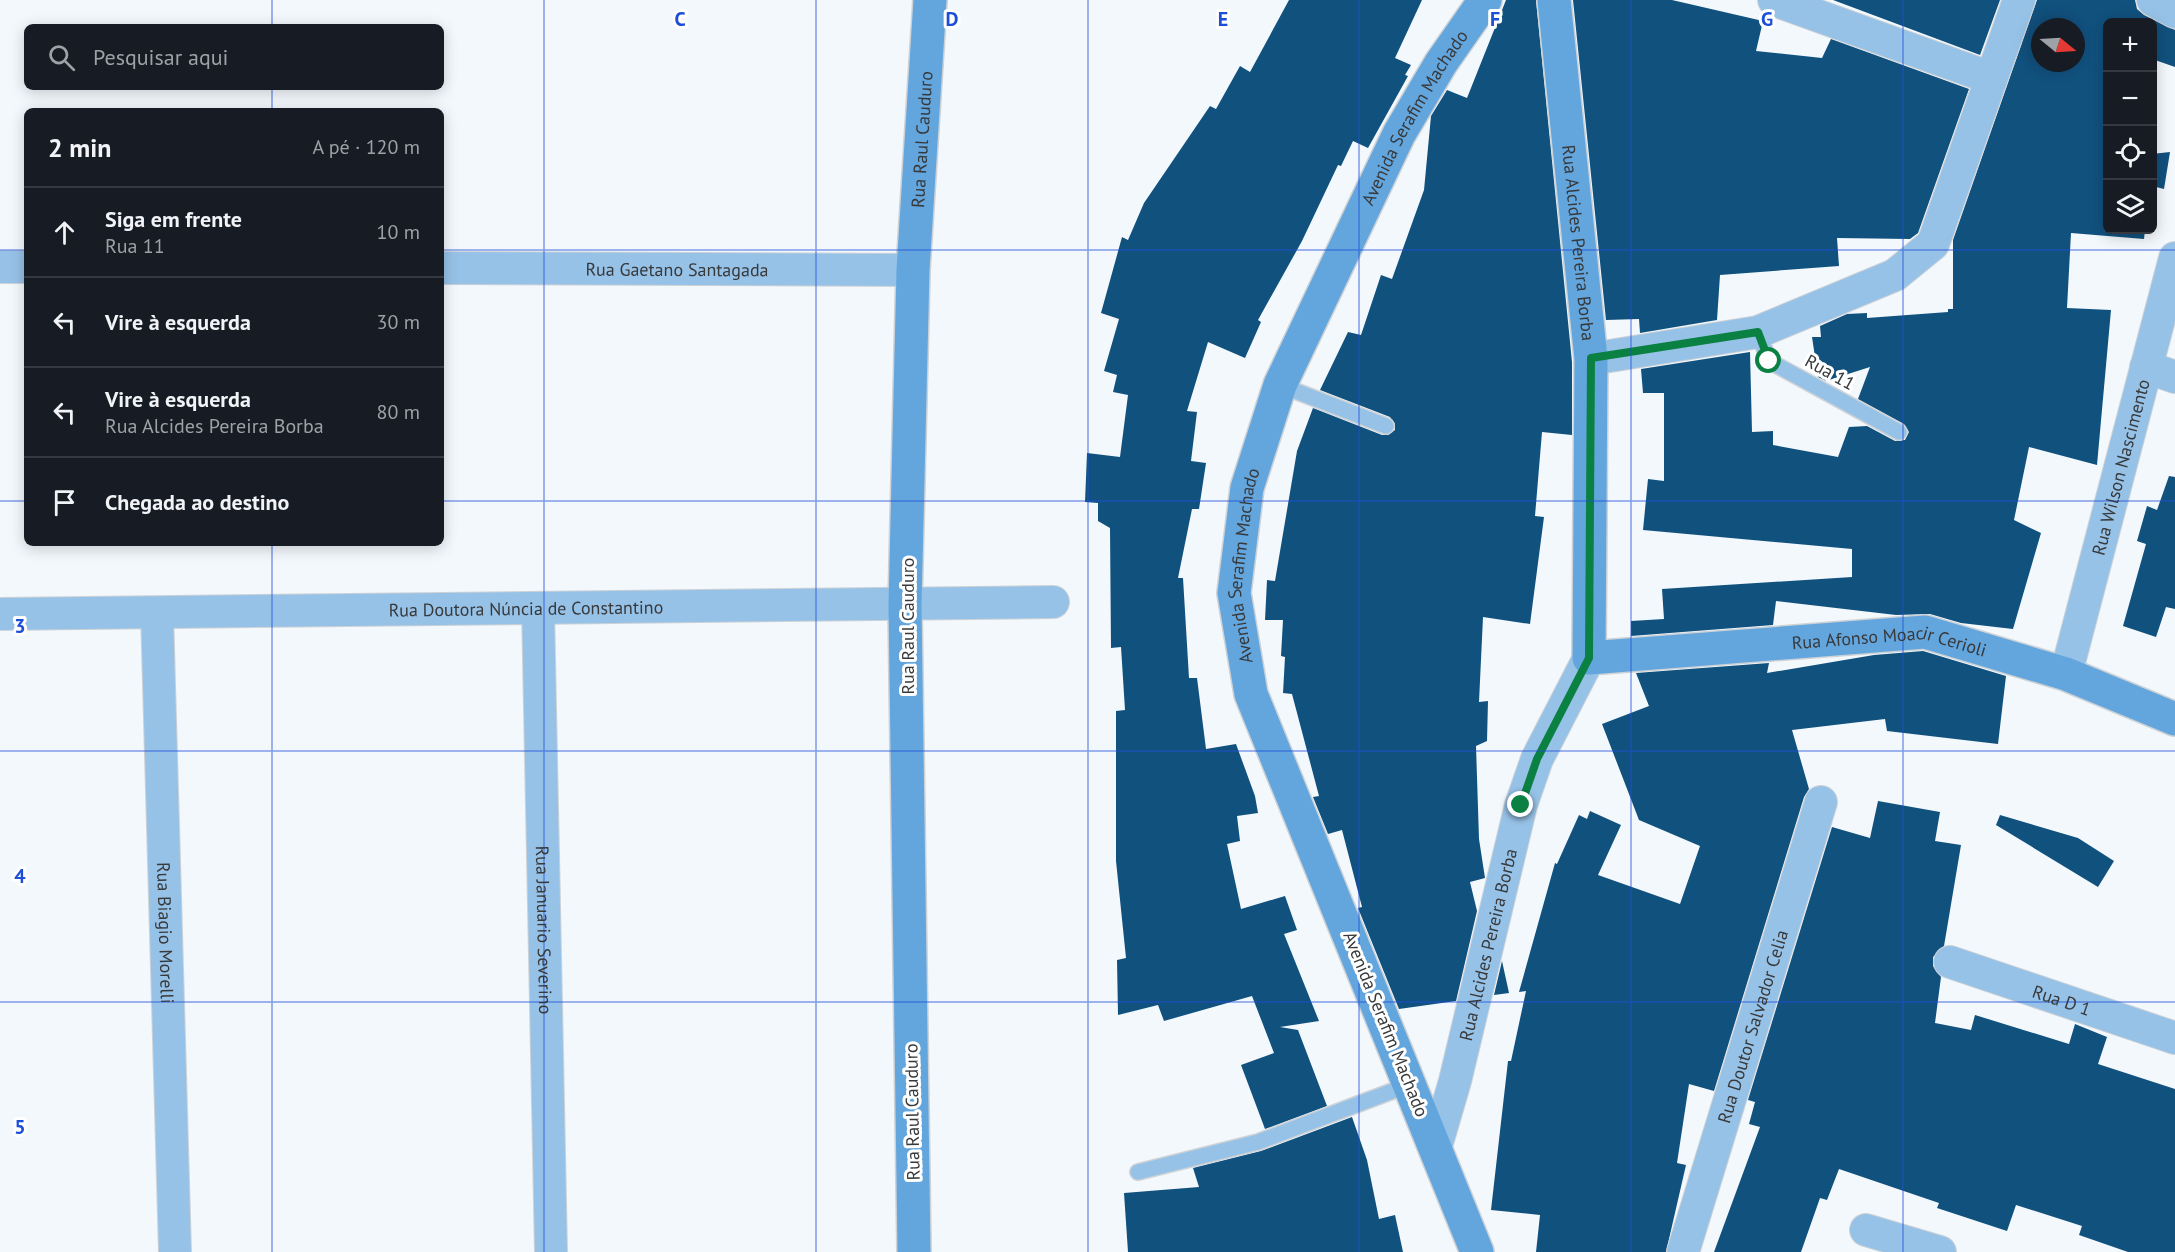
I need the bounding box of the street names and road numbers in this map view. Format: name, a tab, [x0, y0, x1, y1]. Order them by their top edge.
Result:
street label: Avenida Serafim Machado	[1356, 25, 1472, 209]
street label: Rua Raul Cauduro	[905, 70, 937, 209]
street label: Rua Alcides Pereira Borba	[1557, 144, 1601, 342]
street label: Rua Gaetano Santagada	[585, 257, 769, 281]
street label: Rua 11	[1801, 349, 1859, 395]
street label: Rua Wilson Nascimento	[2086, 376, 2154, 558]
street label: Avenida Serafim Machado	[1222, 465, 1264, 665]
street label: Rua Raul Cauduro	[896, 558, 919, 694]
street label: Rua Doutora Núncia de Constantino	[388, 595, 663, 621]
street label: Rua Afonso Moacir Cerioli	[1791, 621, 1989, 661]
street label: Rua Januario Severino	[531, 845, 558, 1014]
street label: Rua Alcides Pereira Borba	[1454, 846, 1522, 1043]
street label: Rua Biagio Morelli	[153, 862, 180, 1004]
street label: Rua Doutor Salvador Celia	[1712, 927, 1793, 1126]
street label: Avenida Serafim Machado	[1338, 928, 1434, 1120]
street label: Rua D 1	[2030, 979, 2094, 1020]
street label: Rua Raul Cauduro	[899, 1043, 925, 1181]

